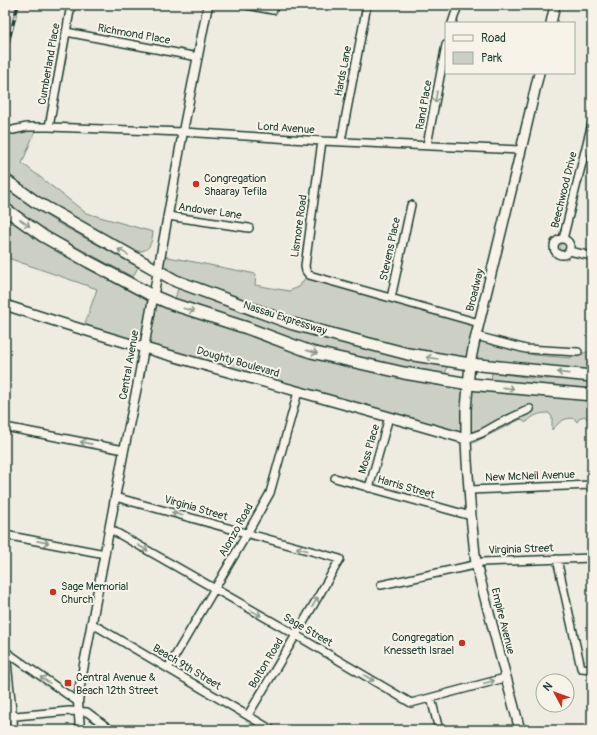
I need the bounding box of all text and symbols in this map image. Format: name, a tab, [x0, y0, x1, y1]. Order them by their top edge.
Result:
street label: Richmond Place	[97, 21, 172, 47]
street label: Cumberland Place	[35, 22, 63, 106]
legend	[445, 22, 575, 74]
text: Road	[481, 31, 506, 46]
street label: Hards Lane	[332, 44, 354, 97]
text: Park	[481, 51, 502, 66]
street label: Rand Place	[413, 79, 435, 131]
one-way arrow	[432, 90, 440, 103]
street label: Lord Avenue	[257, 120, 316, 137]
street label: Beechwood Drive	[548, 150, 580, 230]
place label: Congregation Shaaray Tefila	[204, 172, 267, 198]
marker: Congregation Shaaray Tefila	[191, 179, 201, 189]
street label: Lismore Road	[288, 194, 310, 258]
street label: Andover Lane	[178, 200, 243, 222]
street label: Stevens Place	[377, 216, 403, 282]
one-way arrow	[20, 219, 31, 227]
one-way arrow	[117, 247, 129, 255]
street label: Broadway	[463, 267, 487, 313]
street label: Nassau Expressway	[241, 298, 329, 338]
one-way arrow	[182, 307, 195, 314]
street label: Central Avenue	[116, 329, 142, 401]
street label: Doughty Boulevard	[195, 344, 281, 380]
one-way arrow	[305, 349, 318, 356]
one-way arrow	[426, 354, 439, 362]
one-way arrow	[557, 369, 570, 376]
one-way arrow	[501, 384, 514, 391]
street label: Moss Place	[356, 422, 382, 475]
one-way arrow	[79, 439, 92, 447]
street label: New McNeil Avenue	[485, 468, 576, 484]
street label: Harris Street	[376, 473, 437, 502]
street label: Virginia Street	[163, 493, 230, 523]
street label: Alonzo Road	[216, 501, 256, 559]
one-way arrow	[170, 510, 183, 517]
one-way arrow	[36, 539, 49, 547]
street label: Virginia Street	[488, 541, 554, 557]
one-way arrow	[137, 545, 149, 553]
one-way arrow	[296, 545, 309, 552]
place label: Sage Memorial Church	[61, 580, 128, 606]
street label: Empire Avenue	[488, 586, 518, 656]
marker: Sage Memorial Church	[48, 587, 58, 597]
one-way arrow	[312, 596, 320, 608]
one-way arrow	[250, 610, 262, 617]
street label: Sage Street	[281, 611, 335, 650]
place label: Congregation Knesseth Israel	[383, 631, 454, 657]
street label: Bolton Road	[246, 635, 286, 691]
marker: Congregation Knesseth Israel	[457, 638, 467, 648]
street label: Beach 9th Street	[150, 642, 224, 693]
place label: Central Avenue & Beach 12th Street	[76, 671, 159, 697]
north arrow	[535, 673, 575, 713]
one-way arrow	[363, 675, 375, 683]
one-way arrow	[40, 676, 51, 684]
marker: Central Avenue & Beach 12th Street	[63, 678, 73, 688]
one-way arrow	[483, 678, 496, 685]
text: N	[540, 679, 556, 694]

